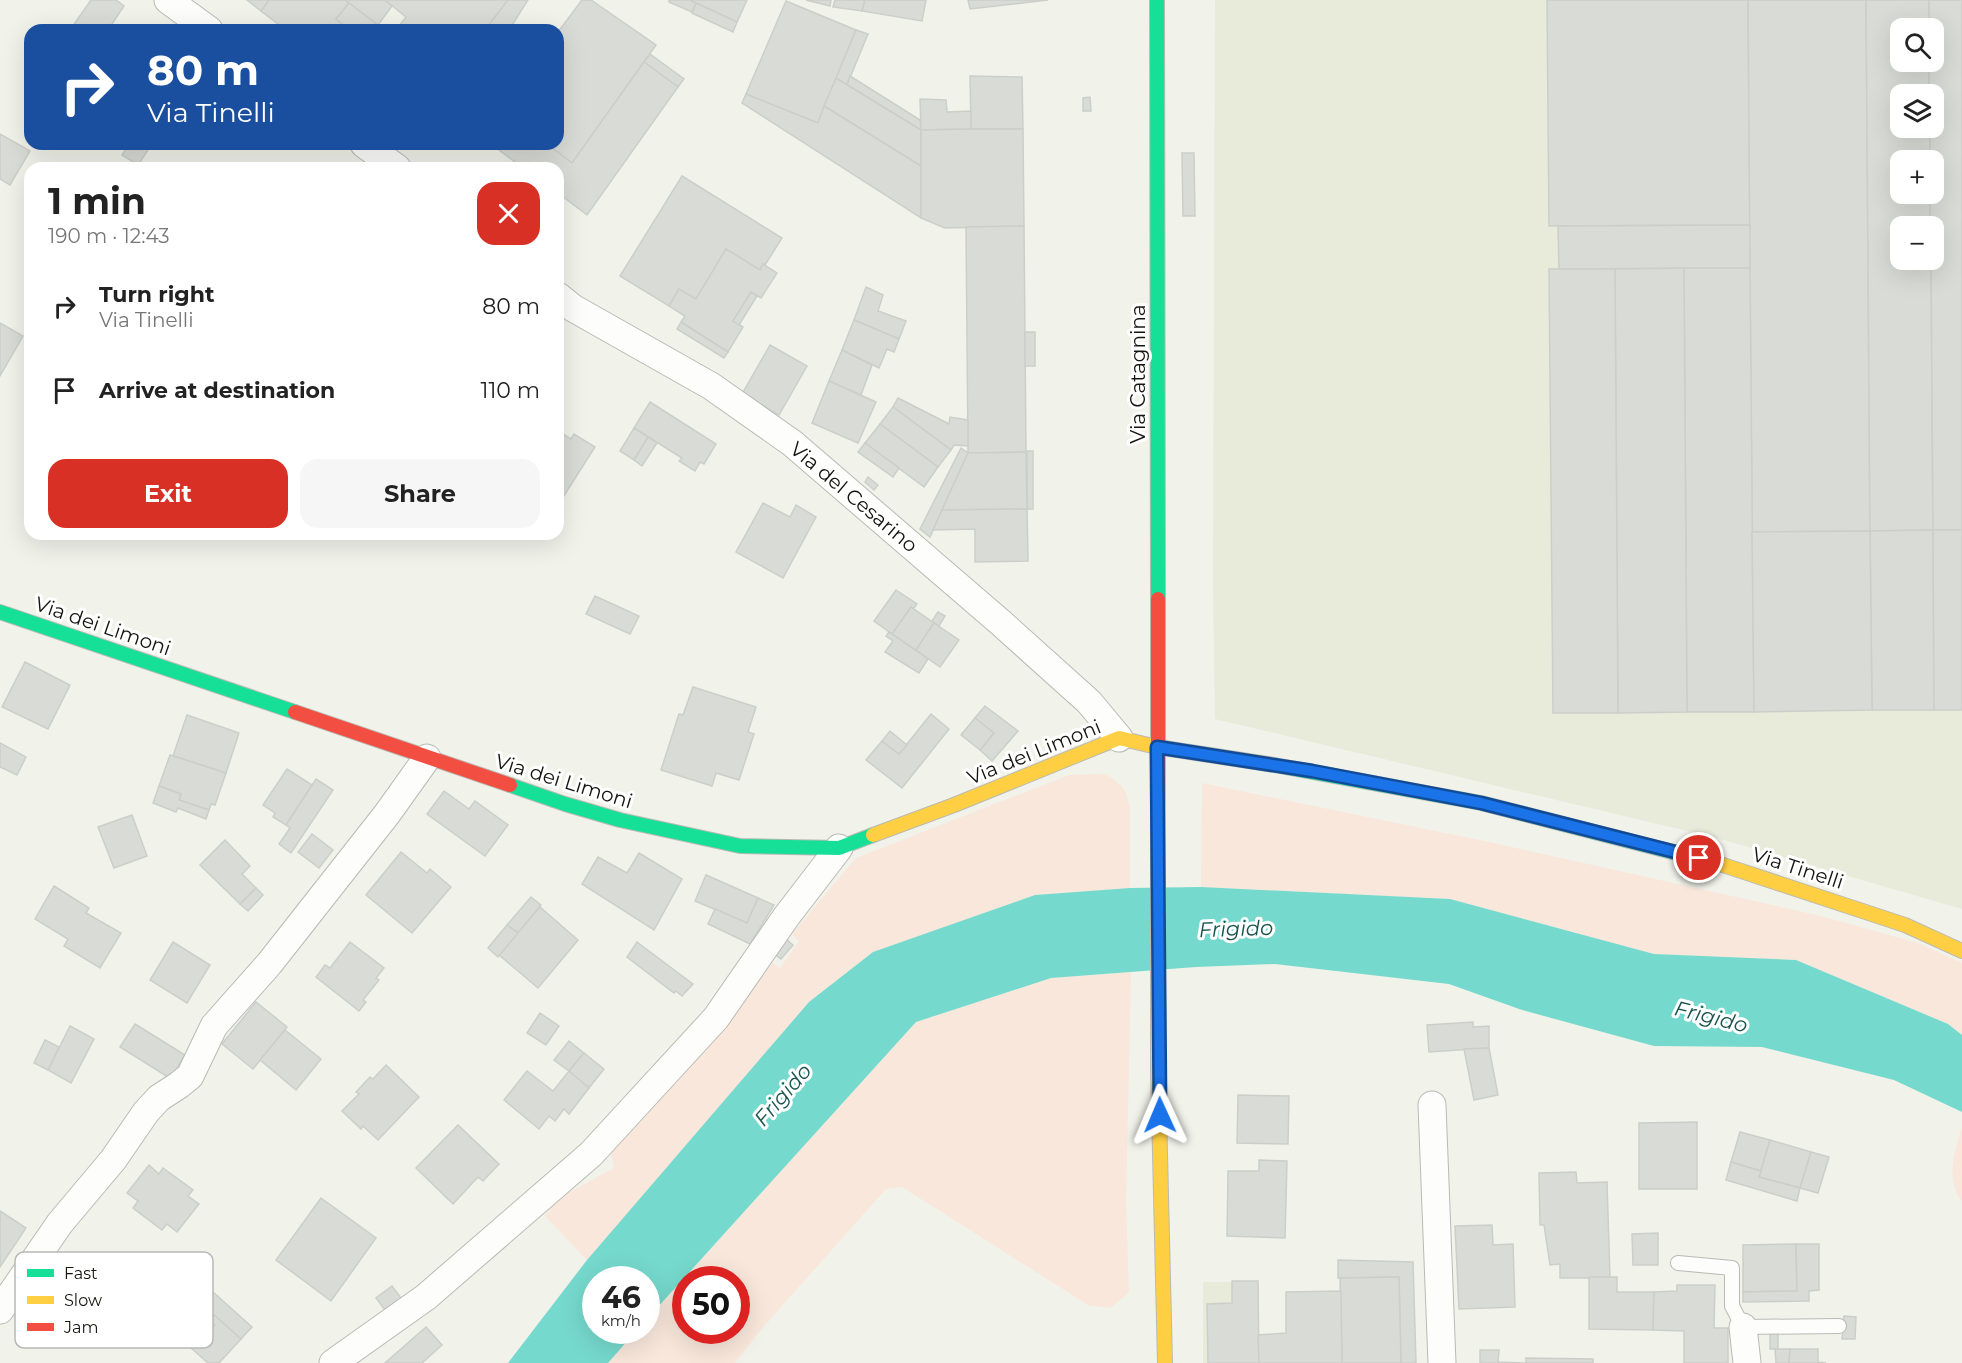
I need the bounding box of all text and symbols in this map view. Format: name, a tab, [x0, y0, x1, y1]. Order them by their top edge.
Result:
map controls	[1890, 18, 1944, 270]
button: search	[1890, 18, 1944, 72]
text: 80 m	[147, 44, 259, 96]
icon: right	[48, 48, 126, 126]
button: layers	[1890, 84, 1944, 138]
text: Via Tinelli	[147, 96, 275, 129]
button: +	[1890, 150, 1944, 204]
text: 1 min	[48, 179, 146, 223]
button: close	[477, 182, 540, 245]
button: −	[1890, 216, 1944, 270]
text: 190 m · 12:43	[48, 224, 170, 248]
text: Turn right	[99, 281, 214, 308]
icon: right	[48, 290, 81, 323]
text: 80 m	[482, 293, 540, 320]
street label: Via Catagnina	[1126, 304, 1150, 444]
text: Via Tinelli	[99, 308, 194, 332]
icon: arrive	[48, 374, 81, 407]
text: Arrive at destination	[99, 377, 335, 404]
text: 110 m	[480, 377, 540, 404]
street label: Via del Cesarino	[785, 437, 923, 557]
button: Exit	[48, 459, 288, 528]
button: Share	[300, 459, 540, 528]
street label: Via dei Limoni	[32, 592, 174, 660]
street label: Via dei Limoni	[964, 714, 1104, 790]
street label: Via dei Limoni	[493, 749, 635, 813]
pin	[1673, 832, 1724, 883]
icon: arrive	[1682, 841, 1715, 874]
street label: Via Tinelli	[1749, 842, 1847, 894]
water label: Frigido	[1198, 915, 1274, 942]
water label: Frigido	[1672, 995, 1750, 1038]
water label: Frigido	[749, 1058, 816, 1131]
position arrow	[1128, 1083, 1192, 1147]
legend	[15, 1252, 213, 1348]
text: Fast	[64, 1264, 98, 1283]
speed limit sign: 50	[672, 1266, 750, 1344]
text: 46	[601, 1279, 641, 1316]
text: Slow	[64, 1291, 102, 1310]
text: km/h	[601, 1311, 641, 1330]
text: Jam	[63, 1318, 98, 1337]

